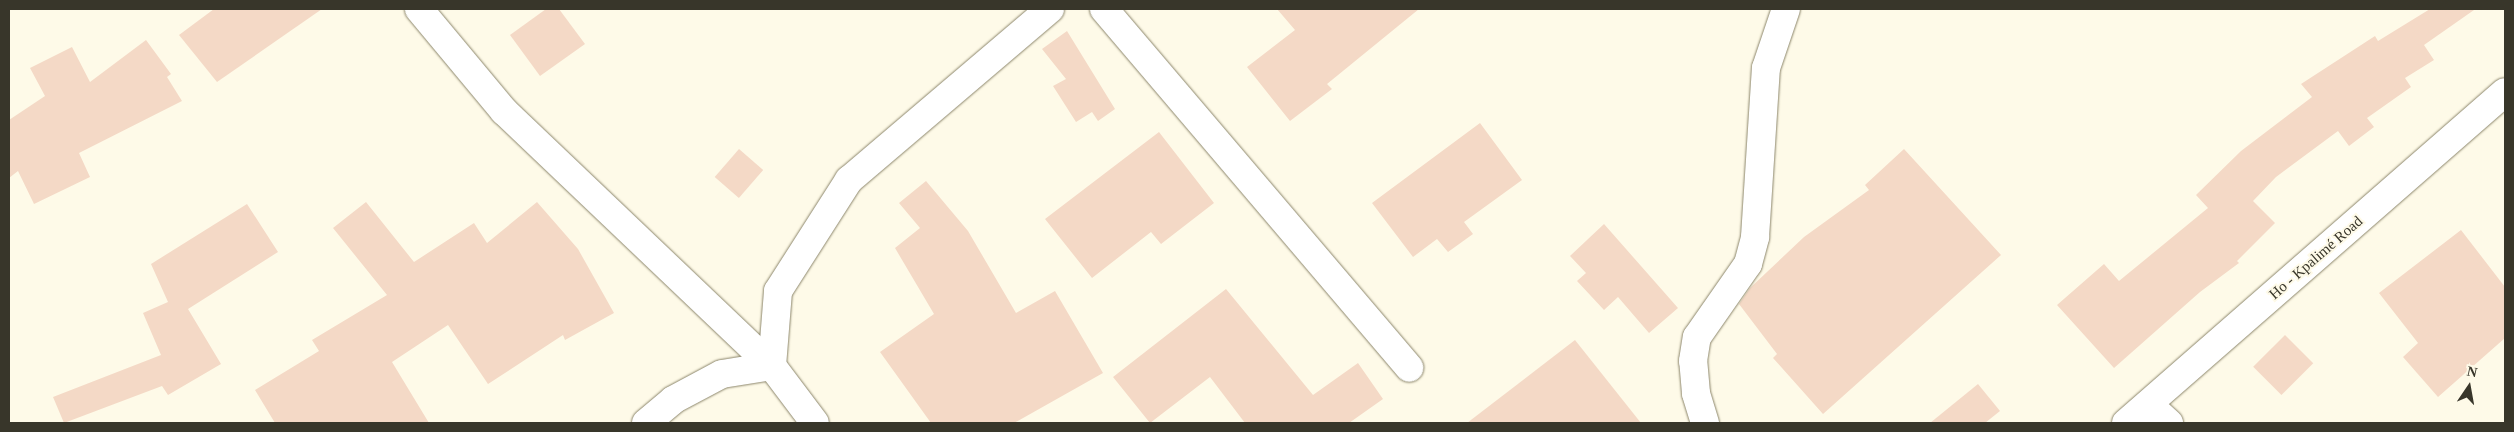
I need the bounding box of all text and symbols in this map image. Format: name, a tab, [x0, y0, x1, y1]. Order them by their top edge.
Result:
street label: Ho - Kpalimé Road	[2266, 213, 2366, 303]
north arrow	[2444, 362, 2494, 412]
text: N	[2466, 363, 2479, 380]

